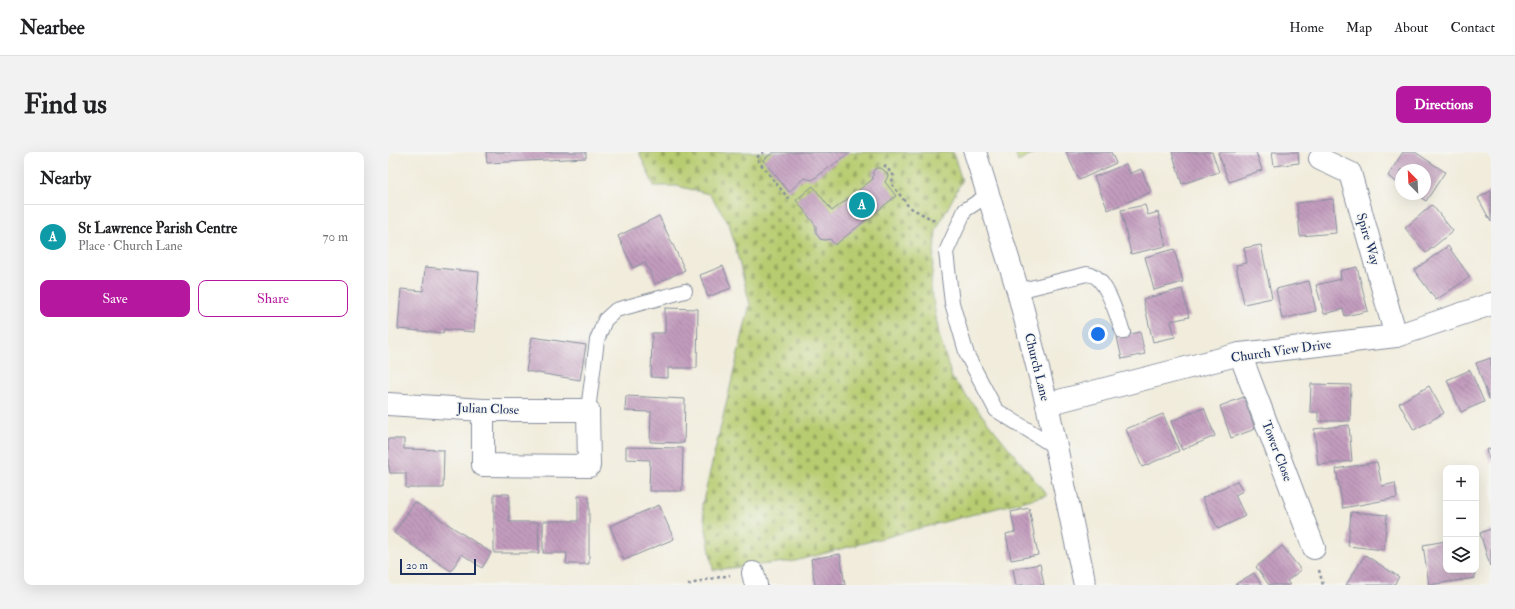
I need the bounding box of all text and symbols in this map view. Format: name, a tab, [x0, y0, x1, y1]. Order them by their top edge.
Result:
text: Nearbee	[20, 16, 85, 40]
text: Home	[1289, 19, 1324, 36]
text: Map	[1346, 19, 1372, 36]
text: About	[1394, 19, 1428, 36]
text: Contact	[1450, 19, 1495, 36]
button: Directions	[1396, 86, 1491, 123]
text: Find us	[24, 87, 107, 122]
north arrow	[1395, 164, 1431, 200]
text: Nearby	[40, 168, 91, 189]
pin: A	[849, 190, 875, 220]
street label: Spire Way	[1352, 211, 1383, 267]
text: St Lawrence Parish Centre	[78, 219, 237, 238]
text: A	[49, 229, 57, 245]
text: 70 m	[323, 229, 348, 245]
text: Place · Church Lane	[78, 238, 182, 254]
button: Save	[40, 280, 190, 317]
button: Share	[198, 280, 348, 317]
your location	[1088, 324, 1108, 344]
street label: Church Lane	[1021, 331, 1053, 403]
street label: Church View Drive	[1230, 336, 1333, 366]
street label: Julian Close	[456, 400, 520, 418]
street label: Tower Close	[1258, 418, 1296, 484]
map controls	[1443, 465, 1479, 573]
button: +	[1443, 465, 1479, 501]
button: −	[1443, 501, 1479, 537]
button: layers	[1443, 537, 1479, 573]
scale bar	[400, 557, 476, 576]
text: 20 m	[406, 559, 428, 572]

